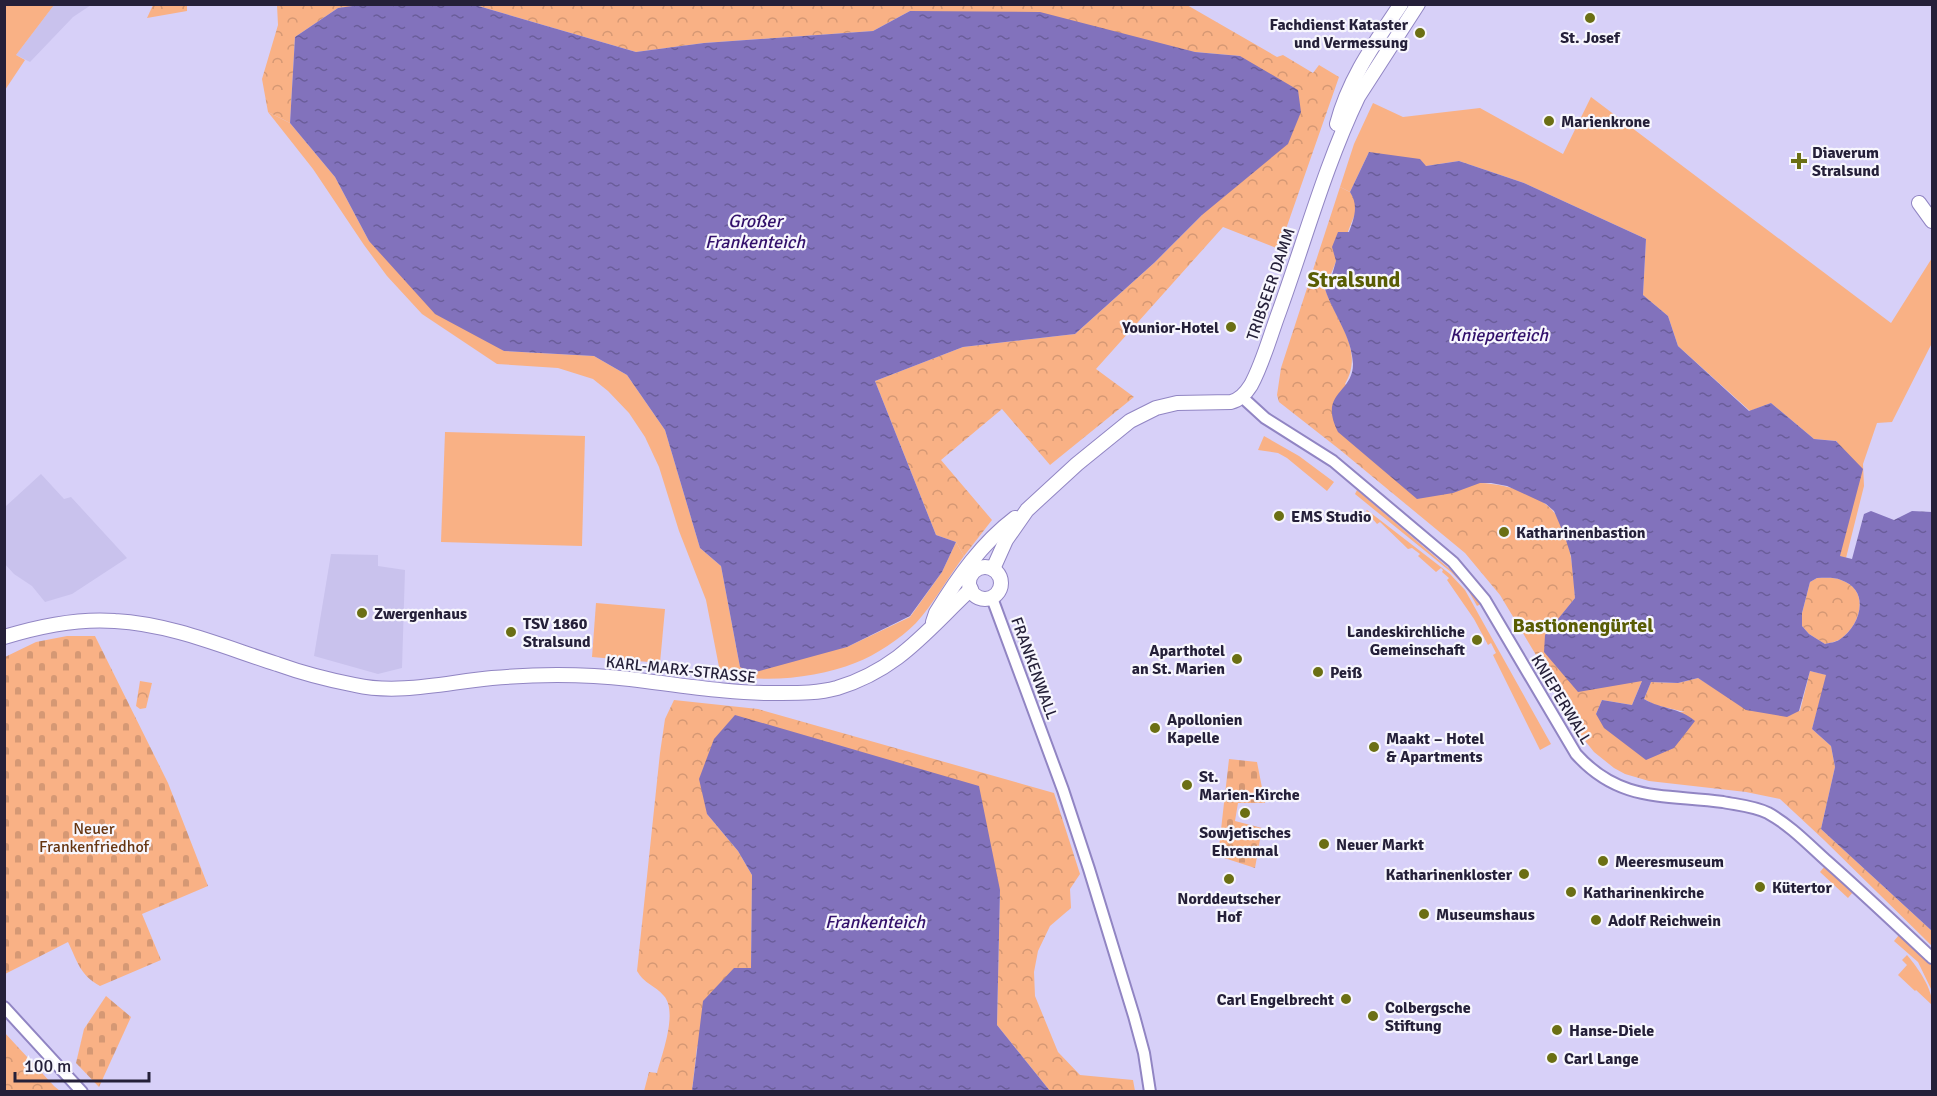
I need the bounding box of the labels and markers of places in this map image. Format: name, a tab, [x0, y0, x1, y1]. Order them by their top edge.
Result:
marker: St. Josef	[1583, 11, 1597, 25]
place label: Fachdienst Kataster und Vermessung	[1270, 15, 1409, 53]
marker: Fachdienst Kataster und Vermessung	[1413, 26, 1427, 40]
place label: St. Josef	[1560, 28, 1621, 48]
place label: Marienkrone	[1561, 112, 1650, 132]
marker: Marienkrone	[1542, 114, 1556, 128]
place label: Diaverum Stralsund	[1812, 143, 1880, 181]
marker: Diaverum Stralsund	[1790, 152, 1808, 170]
place label: Younior-Hotel	[1121, 318, 1219, 338]
marker: Younior-Hotel	[1224, 320, 1238, 334]
place label: EMS Studio	[1291, 507, 1371, 527]
marker: EMS Studio	[1272, 509, 1286, 523]
place label: Katharinenbastion	[1516, 523, 1646, 543]
marker: Katharinenbastion	[1497, 525, 1511, 539]
place label: Zwergenhaus	[374, 604, 467, 624]
marker: Zwergenhaus	[355, 606, 369, 620]
place label: TSV 1860 Stralsund	[523, 614, 591, 652]
place label: Landeskirchliche Gemeinschaft	[1347, 622, 1465, 660]
marker: TSV 1860 Stralsund	[504, 625, 518, 639]
marker: Landeskirchliche Gemeinschaft	[1470, 633, 1484, 647]
place label: Aparthotel an St. Marien	[1132, 641, 1225, 679]
marker: Aparthotel an St. Marien	[1230, 652, 1244, 666]
place label: Peiß	[1330, 663, 1363, 683]
marker: Peiß	[1311, 665, 1325, 679]
place label: Apollonien Kapelle	[1167, 710, 1243, 748]
marker: Apollonien Kapelle	[1148, 721, 1162, 735]
place label: Maakt – Hotel & Apartments	[1386, 729, 1484, 767]
marker: Maakt – Hotel & Apartments	[1367, 740, 1381, 754]
place label: St. Marien-Kirche	[1199, 767, 1300, 805]
marker: St. Marien-Kirche	[1180, 778, 1194, 792]
marker: Sowjetisches Ehrenmal	[1238, 806, 1252, 820]
place label: Sowjetisches Ehrenmal	[1199, 823, 1291, 861]
place label: Neuer Markt	[1336, 835, 1424, 855]
marker: Neuer Markt	[1317, 837, 1331, 851]
place label: Meeresmuseum	[1615, 852, 1724, 872]
marker: Meeresmuseum	[1596, 854, 1610, 868]
place label: Katharinenkloster	[1386, 865, 1513, 885]
marker: Katharinenkloster	[1517, 867, 1531, 881]
marker: Norddeutscher Hof	[1222, 872, 1236, 886]
place label: Kütertor	[1772, 878, 1832, 898]
marker: Kütertor	[1753, 880, 1767, 894]
place label: Katharinenkirche	[1583, 883, 1704, 903]
marker: Katharinenkirche	[1564, 885, 1578, 899]
place label: Norddeutscher Hof	[1177, 889, 1281, 927]
place label: Museumshaus	[1436, 905, 1535, 925]
marker: Museumshaus	[1417, 907, 1431, 921]
place label: Adolf Reichwein	[1608, 911, 1721, 931]
marker: Adolf Reichwein	[1589, 913, 1603, 927]
place label: Carl Engelbrecht	[1217, 990, 1334, 1010]
marker: Carl Engelbrecht	[1339, 992, 1353, 1006]
place label: Colbergsche Stiftung	[1385, 998, 1471, 1036]
marker: Colbergsche Stiftung	[1366, 1009, 1380, 1023]
place label: Hanse-Diele	[1569, 1021, 1654, 1041]
marker: Hanse-Diele	[1550, 1023, 1564, 1037]
place label: Carl Lange	[1564, 1049, 1639, 1069]
marker: Carl Lange	[1545, 1051, 1559, 1065]

